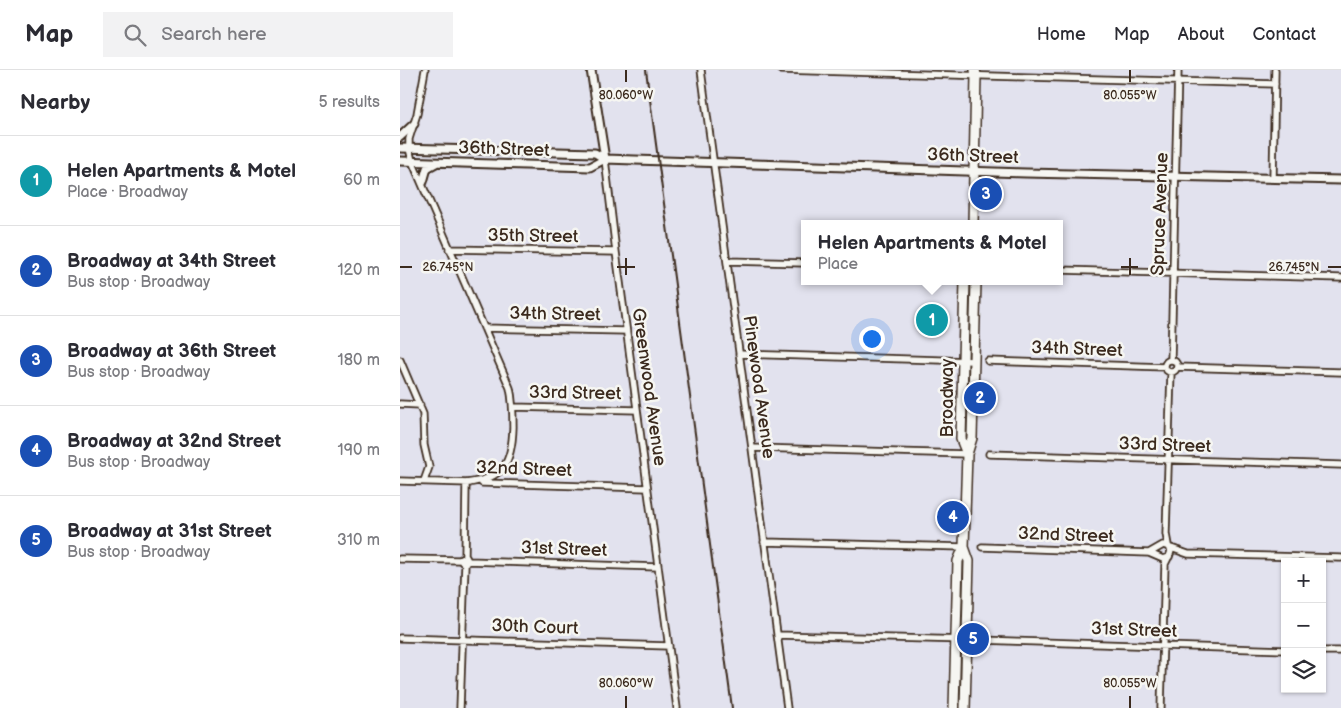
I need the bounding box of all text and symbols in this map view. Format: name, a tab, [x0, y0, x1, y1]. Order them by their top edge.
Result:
search box	[103, 12, 453, 57]
text: Map	[25, 20, 73, 49]
icon: search	[121, 21, 149, 49]
text: Search here	[161, 23, 267, 46]
text: Home	[1037, 24, 1086, 45]
text: Map	[1114, 24, 1150, 45]
text: About	[1178, 24, 1225, 45]
text: Contact	[1253, 24, 1316, 45]
text: 80.060°W	[599, 88, 653, 103]
text: 80.055°W	[1103, 88, 1157, 103]
text: Nearby	[20, 90, 90, 115]
text: 5 results	[318, 93, 380, 112]
street label: 36th Street	[458, 137, 551, 161]
street label: 36th Street	[927, 144, 1020, 168]
street label: Spruce Avenue	[1147, 152, 1173, 276]
text: Helen Apartments & Motel	[67, 160, 296, 183]
text: 1	[33, 171, 39, 190]
text: 60 m	[343, 171, 380, 190]
pin: 3	[970, 175, 1002, 213]
text: Place · Broadway	[67, 183, 188, 202]
popup	[801, 220, 1063, 285]
street label: 35th Street	[487, 225, 579, 247]
text: Helen Apartments & Motel	[818, 232, 1047, 255]
text: Broadway at 34th Street	[67, 250, 276, 273]
text: Place	[818, 255, 858, 274]
text: 26.745°N	[422, 260, 474, 275]
text: 26.745°N	[1268, 260, 1320, 275]
text: 2	[31, 261, 41, 280]
text: 120 m	[337, 261, 380, 280]
text: Bus stop · Broadway	[67, 273, 210, 292]
pin: 1	[916, 301, 948, 339]
street label: 34th Street	[509, 303, 601, 325]
street label: Greenwood Avenue	[628, 307, 671, 467]
street label: Pinewood Avenue	[739, 314, 779, 460]
your location	[859, 326, 885, 352]
street label: 34th Street	[1031, 337, 1124, 361]
text: Broadway at 36th Street	[67, 340, 276, 363]
text: 3	[31, 351, 41, 370]
text: 180 m	[338, 351, 380, 370]
street label: Broadway	[937, 358, 958, 437]
text: Bus stop · Broadway	[67, 363, 210, 382]
pin: 2	[964, 379, 996, 417]
street label: 33rd Street	[529, 382, 622, 404]
text: Broadway at 32nd Street	[67, 430, 281, 453]
street label: 33rd Street	[1118, 433, 1212, 457]
text: 4	[31, 441, 41, 460]
text: 190 m	[338, 441, 380, 460]
text: Bus stop · Broadway	[67, 453, 210, 472]
street label: 32nd Street	[476, 457, 573, 481]
pin: 4	[937, 498, 969, 536]
text: Broadway at 31st Street	[67, 520, 272, 543]
street label: 32nd Street	[1018, 523, 1115, 547]
text: 5	[31, 531, 41, 550]
text: 310 m	[337, 531, 380, 550]
street label: 31st Street	[520, 537, 608, 561]
text: Bus stop · Broadway	[67, 543, 210, 562]
map controls	[1281, 558, 1326, 693]
button: +	[1281, 558, 1326, 603]
button: −	[1281, 603, 1326, 648]
street label: 30th Court	[491, 615, 579, 639]
street label: 31st Street	[1090, 618, 1178, 642]
pin: 5	[957, 620, 989, 658]
button: layers	[1281, 648, 1326, 693]
text: 80.060°W	[599, 676, 653, 691]
text: 80.055°W	[1103, 676, 1157, 691]

